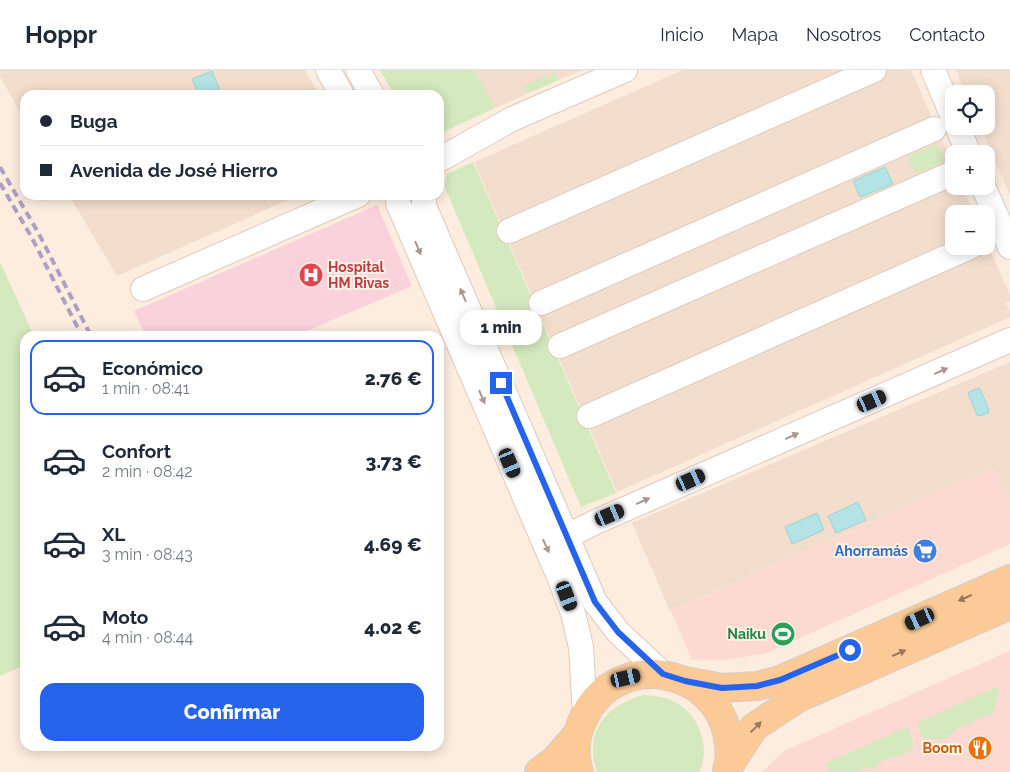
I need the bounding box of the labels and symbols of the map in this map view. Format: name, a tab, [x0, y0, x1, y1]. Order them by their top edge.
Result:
one-way arrow	[414, 241, 422, 255]
place label: Hospital HM Rivas	[328, 259, 389, 291]
hospital icon: Hospital HM Rivas	[298, 262, 324, 288]
one-way arrow	[458, 288, 466, 302]
callout: 1 min	[460, 310, 542, 346]
one-way arrow	[933, 366, 948, 374]
route end	[490, 372, 512, 394]
car	[855, 388, 888, 414]
one-way arrow	[478, 390, 486, 404]
one-way arrow	[785, 431, 799, 439]
car	[497, 446, 522, 480]
car	[674, 467, 707, 493]
one-way arrow	[636, 497, 650, 505]
car	[593, 502, 626, 528]
supermarket icon: Ahorramás	[912, 538, 938, 564]
one-way arrow	[542, 539, 550, 553]
place label: Ahorramás	[835, 543, 908, 559]
car	[554, 579, 579, 613]
one-way arrow	[958, 595, 972, 603]
car	[903, 606, 936, 632]
sports icon: Naiku	[770, 621, 796, 647]
place label: Naiku	[727, 626, 766, 642]
route start	[839, 639, 861, 661]
one-way arrow	[892, 649, 906, 657]
car	[609, 667, 642, 689]
one-way arrow	[750, 721, 762, 733]
restaurant icon: Boom	[967, 735, 993, 761]
place label: Boom	[922, 740, 962, 756]

